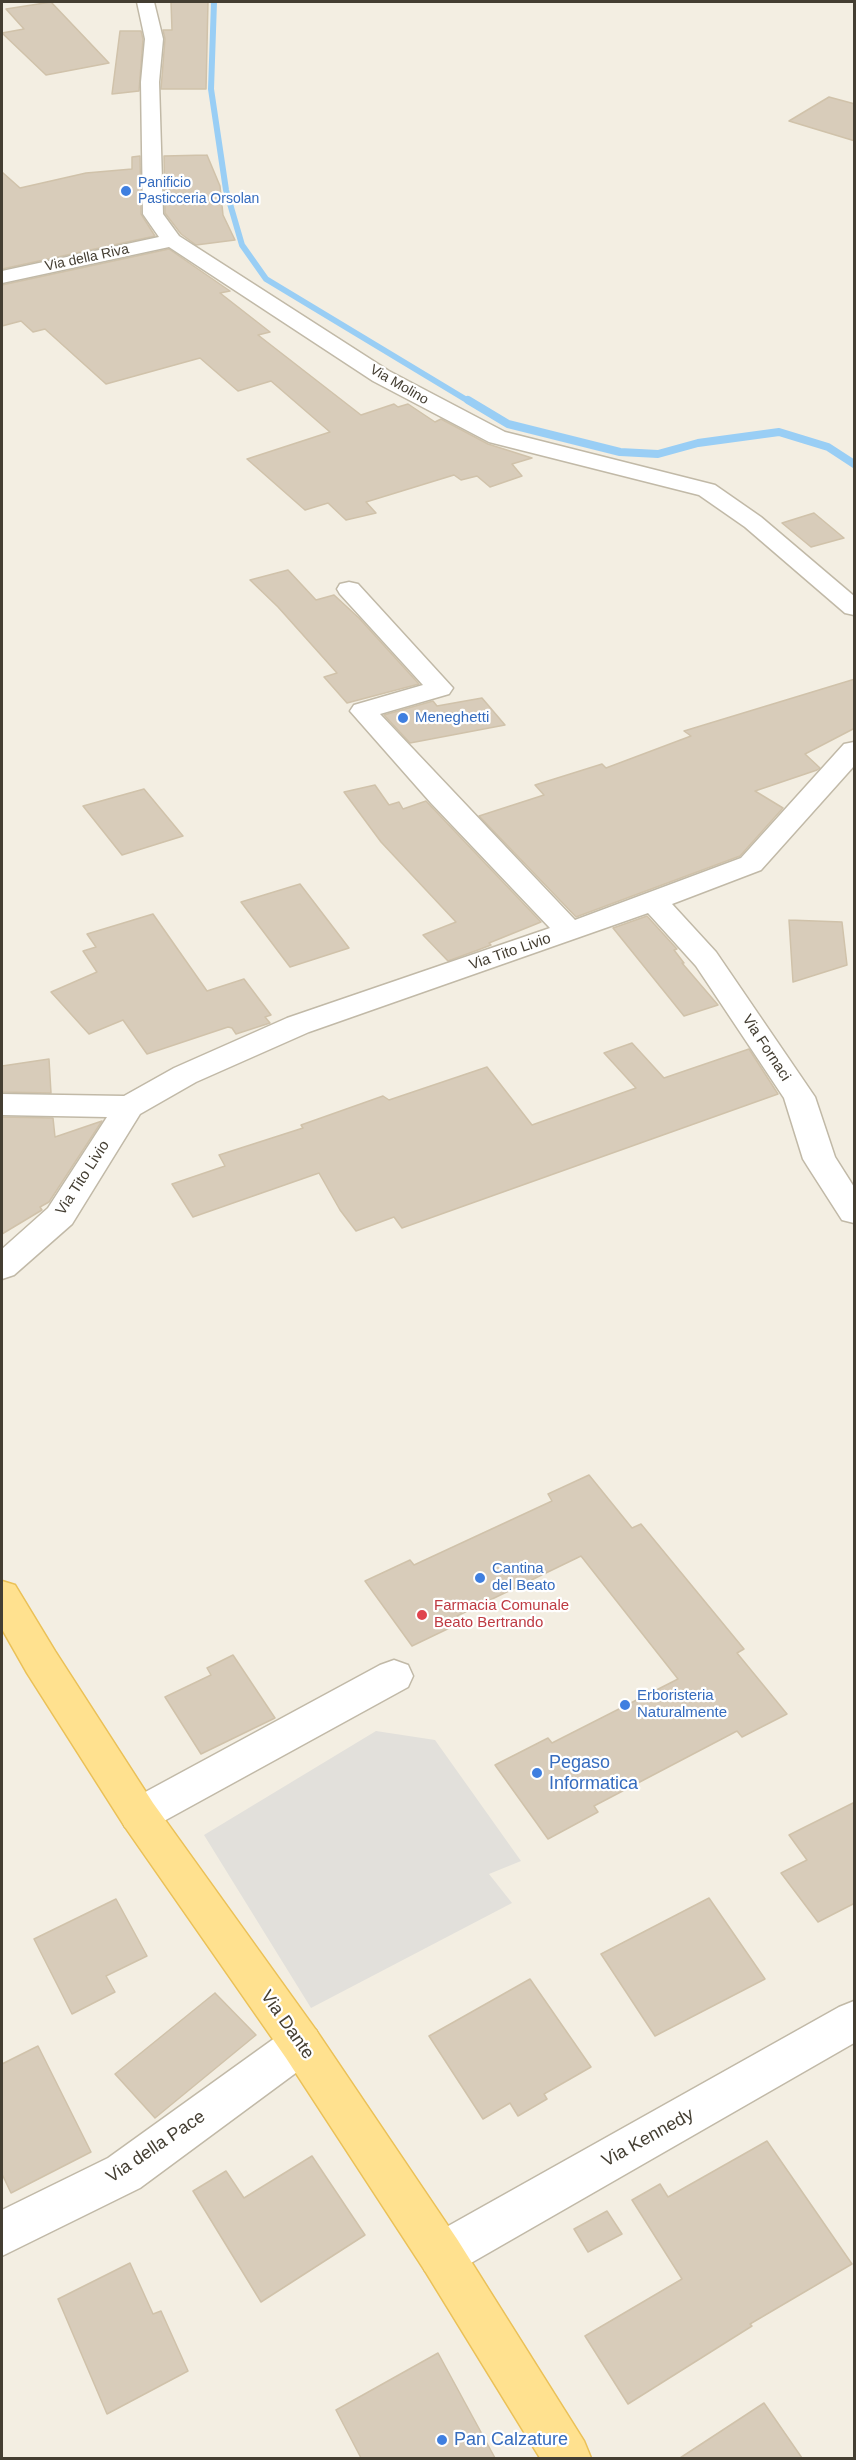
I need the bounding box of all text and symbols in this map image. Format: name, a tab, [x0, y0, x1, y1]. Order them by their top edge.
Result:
place label: Panificio Pasticceria Orsolan	[138, 175, 259, 208]
marker: Panificio Pasticceria Orsolan	[119, 184, 133, 198]
street label: Via della Riva	[44, 241, 130, 275]
street label: Via Molino	[367, 361, 431, 409]
place label: Meneghetti	[415, 709, 489, 727]
marker: Meneghetti	[396, 711, 410, 725]
street label: Via Tito Livio	[467, 930, 553, 974]
street label: Via Fornaci	[738, 1011, 794, 1085]
street label: Via Tito Livio	[52, 1137, 114, 1219]
place label: Cantina del Beato	[492, 1560, 555, 1595]
marker: Cantina del Beato	[473, 1571, 487, 1585]
place label: Farmacia Comunale Beato Bertrando	[434, 1597, 569, 1632]
marker: Farmacia Comunale Beato Bertrando	[415, 1608, 429, 1622]
place label: Erboristeria Naturalmente	[637, 1687, 727, 1722]
marker: Erboristeria Naturalmente	[618, 1698, 632, 1712]
place label: Pegaso Informatica	[549, 1752, 638, 1794]
marker: Pegaso Informatica	[530, 1766, 544, 1780]
street label: Via Dante	[256, 1987, 318, 2063]
street label: Via Kennedy	[598, 2104, 698, 2172]
street label: Via della Pace	[102, 2106, 210, 2188]
place label: Pan Calzature	[454, 2429, 568, 2451]
marker: Pan Calzature	[435, 2433, 449, 2447]

